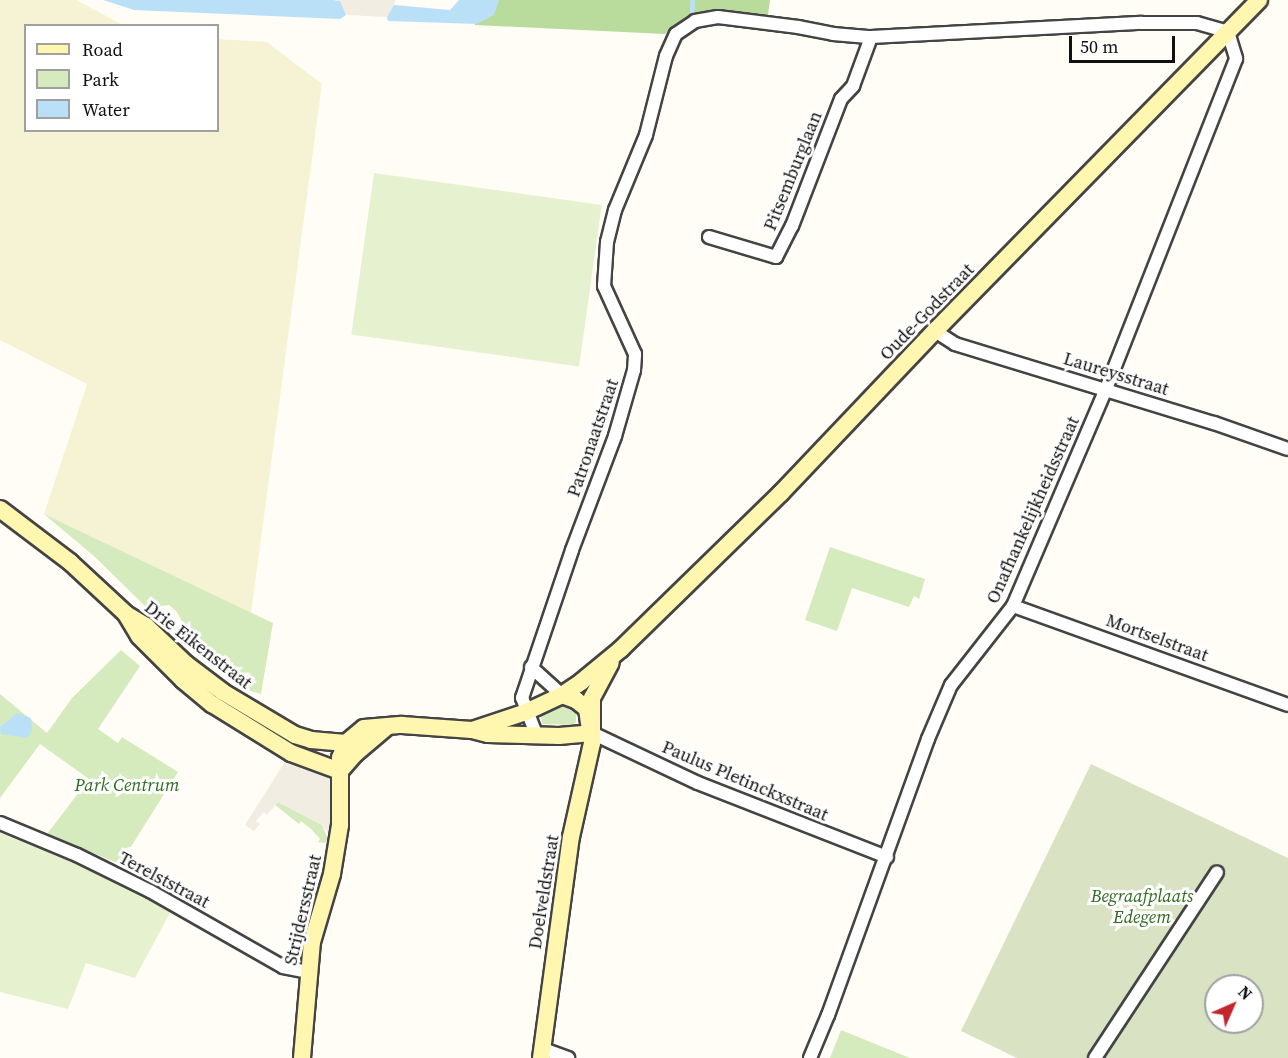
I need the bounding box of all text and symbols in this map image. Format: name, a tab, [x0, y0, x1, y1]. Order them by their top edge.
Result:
legend	[24, 24, 219, 132]
scale bar	[1072, 24, 1178, 62]
text: 50 m	[1080, 34, 1118, 59]
text: Road	[82, 37, 123, 62]
text: Park	[82, 67, 119, 92]
text: Water	[82, 97, 130, 122]
street label: Pitsemburglaan	[759, 108, 827, 234]
street label: Oude-Godstraat	[875, 259, 979, 365]
street label: Laureysstraat	[1061, 348, 1171, 400]
street label: Patronaatstraat	[563, 376, 623, 500]
street label: Onafhankelijkheidsstraat	[982, 413, 1084, 607]
street label: Drie Eikenstraat	[140, 596, 256, 694]
street label: Mortselstraat	[1103, 610, 1211, 666]
street label: Paulus Pletinckxstraat	[659, 736, 831, 826]
park label: Park Centrum	[75, 774, 179, 796]
street label: Doelveldstraat	[524, 833, 564, 951]
street label: Terelststraat	[115, 847, 213, 913]
street label: Strijdersstraat	[280, 853, 326, 967]
park label: Begraafplaats Edegem	[1091, 886, 1193, 928]
north arrow	[1204, 974, 1264, 1034]
text: N	[1233, 981, 1257, 1005]

